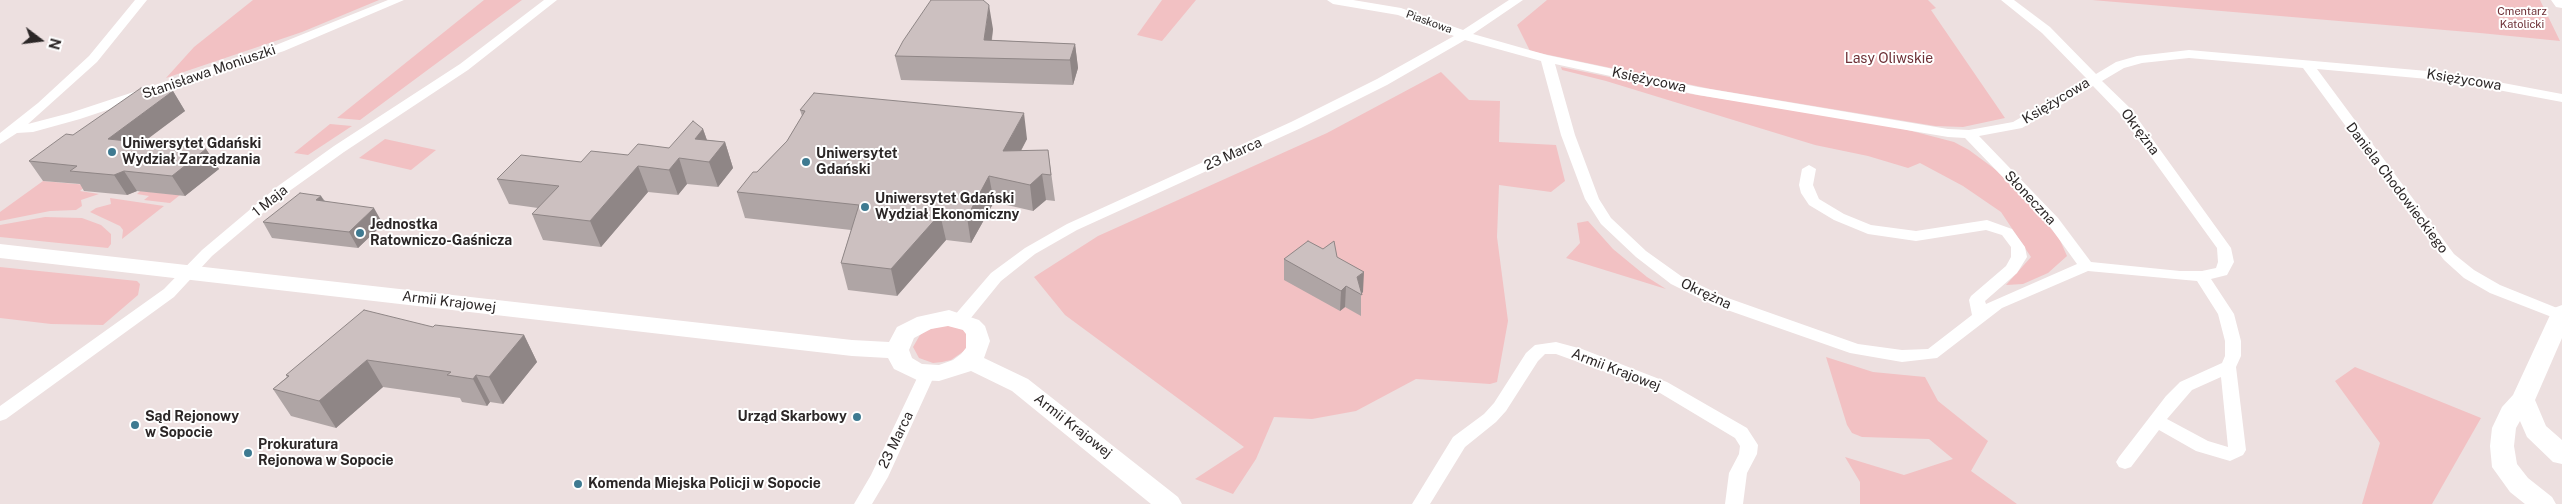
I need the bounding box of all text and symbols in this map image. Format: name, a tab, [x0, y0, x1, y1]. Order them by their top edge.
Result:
park label: Cmentarz Katolicki	[2497, 5, 2547, 31]
street label: Piaskowa	[1404, 8, 1454, 36]
north arrow	[15, 15, 65, 65]
text: N	[45, 37, 64, 51]
street label: Stanisława Moniuszki	[140, 41, 278, 103]
park label: Lasy Oliwskie	[1845, 51, 1933, 67]
street label: Księżycowa	[1610, 64, 1688, 96]
street label: Księżycowa	[2425, 66, 2503, 94]
street label: Księżycowa	[2019, 74, 2093, 128]
street label: Okrężna	[2117, 106, 2163, 158]
street label: Daniela Chodowieckiego	[2342, 119, 2452, 257]
street label: 23 Marca	[1202, 134, 1264, 174]
place label: Uniwersytet Gdański Wydział Zarządzania	[122, 136, 261, 168]
marker: Uniwersytet Gdański Wydział Zarządzania	[106, 146, 118, 158]
place label: Uniwersytet Gdański	[816, 146, 898, 178]
marker: Uniwersytet Gdański	[800, 156, 812, 168]
street label: Słoneczna	[2001, 167, 2059, 229]
street label: 1 Maja	[249, 182, 291, 220]
place label: Uniwersytet Gdański Wydział Ekonomiczny	[875, 191, 1019, 223]
marker: Uniwersytet Gdański Wydział Ekonomiczny	[859, 201, 871, 213]
place label: Jednostka Ratowniczo-Gaśnicza	[370, 217, 512, 250]
marker: Jednostka Ratowniczo-Gaśnicza	[354, 227, 366, 239]
street label: Okrężna	[1678, 275, 1734, 313]
street label: Armii Krajowej	[401, 288, 497, 316]
street label: Armii Krajowej	[1569, 345, 1663, 395]
street label: Armii Krajowej	[1031, 390, 1115, 462]
place label: Sąd Rejonowy w Sopocie	[145, 409, 239, 442]
place label: Urząd Skarbowy	[737, 409, 847, 425]
street label: 23 Marca	[875, 409, 917, 471]
marker: Urząd Skarbowy	[851, 411, 863, 423]
marker: Sąd Rejonowy w Sopocie	[129, 419, 141, 431]
place label: Prokuratura Rejonowa w Sopocie	[258, 437, 394, 470]
marker: Prokuratura Rejonowa w Sopocie	[242, 447, 254, 459]
place label: Komenda Miejska Policji w Sopocie	[588, 476, 821, 492]
marker: Komenda Miejska Policji w Sopocie	[572, 478, 584, 490]

